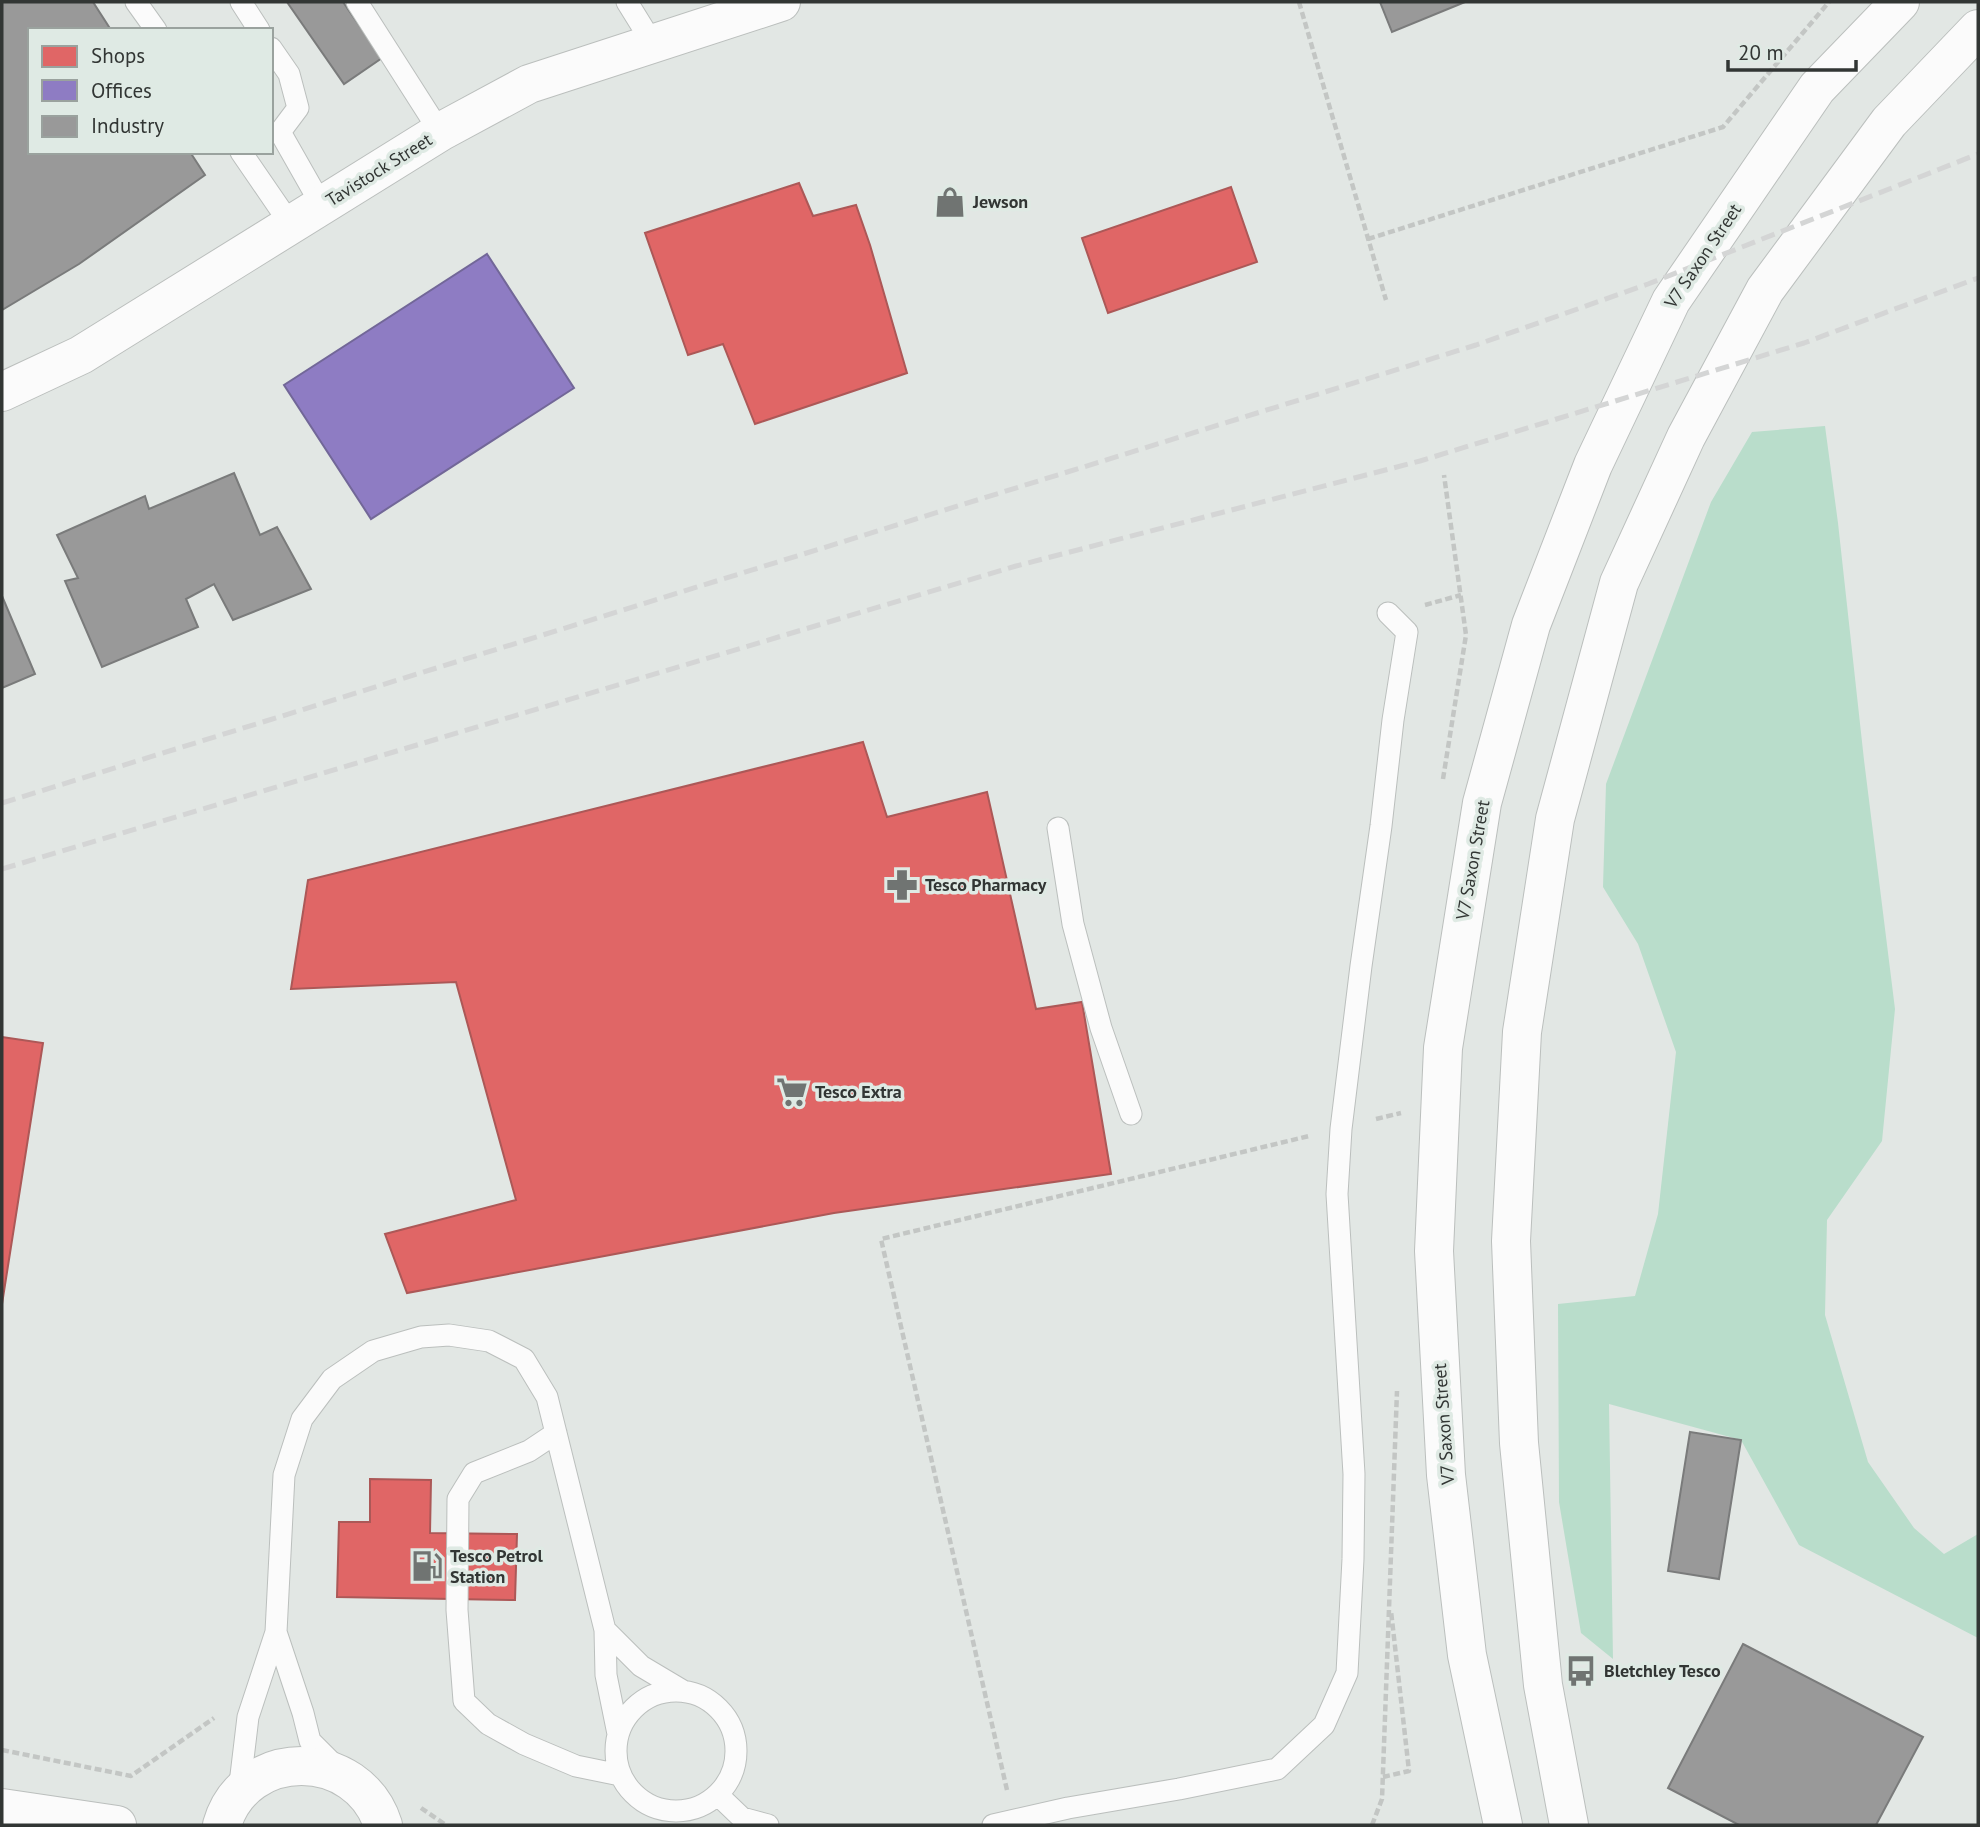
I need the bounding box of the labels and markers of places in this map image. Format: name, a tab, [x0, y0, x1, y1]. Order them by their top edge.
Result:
shop icon: Jewson	[933, 185, 967, 219]
place label: Jewson	[972, 190, 1028, 213]
pharmacy icon: Tesco Pharmacy	[885, 868, 919, 902]
place label: Tesco Pharmacy	[925, 873, 1047, 896]
supermarket icon: Tesco Extra	[775, 1075, 809, 1109]
place label: Tesco Extra	[815, 1080, 902, 1103]
place label: Tesco Petrol Station	[450, 1544, 543, 1588]
fuel station icon: Tesco Petrol Station	[410, 1549, 444, 1583]
bus stop icon: Bletchley Tesco	[1564, 1654, 1598, 1688]
place label: Bletchley Tesco	[1604, 1659, 1721, 1682]

